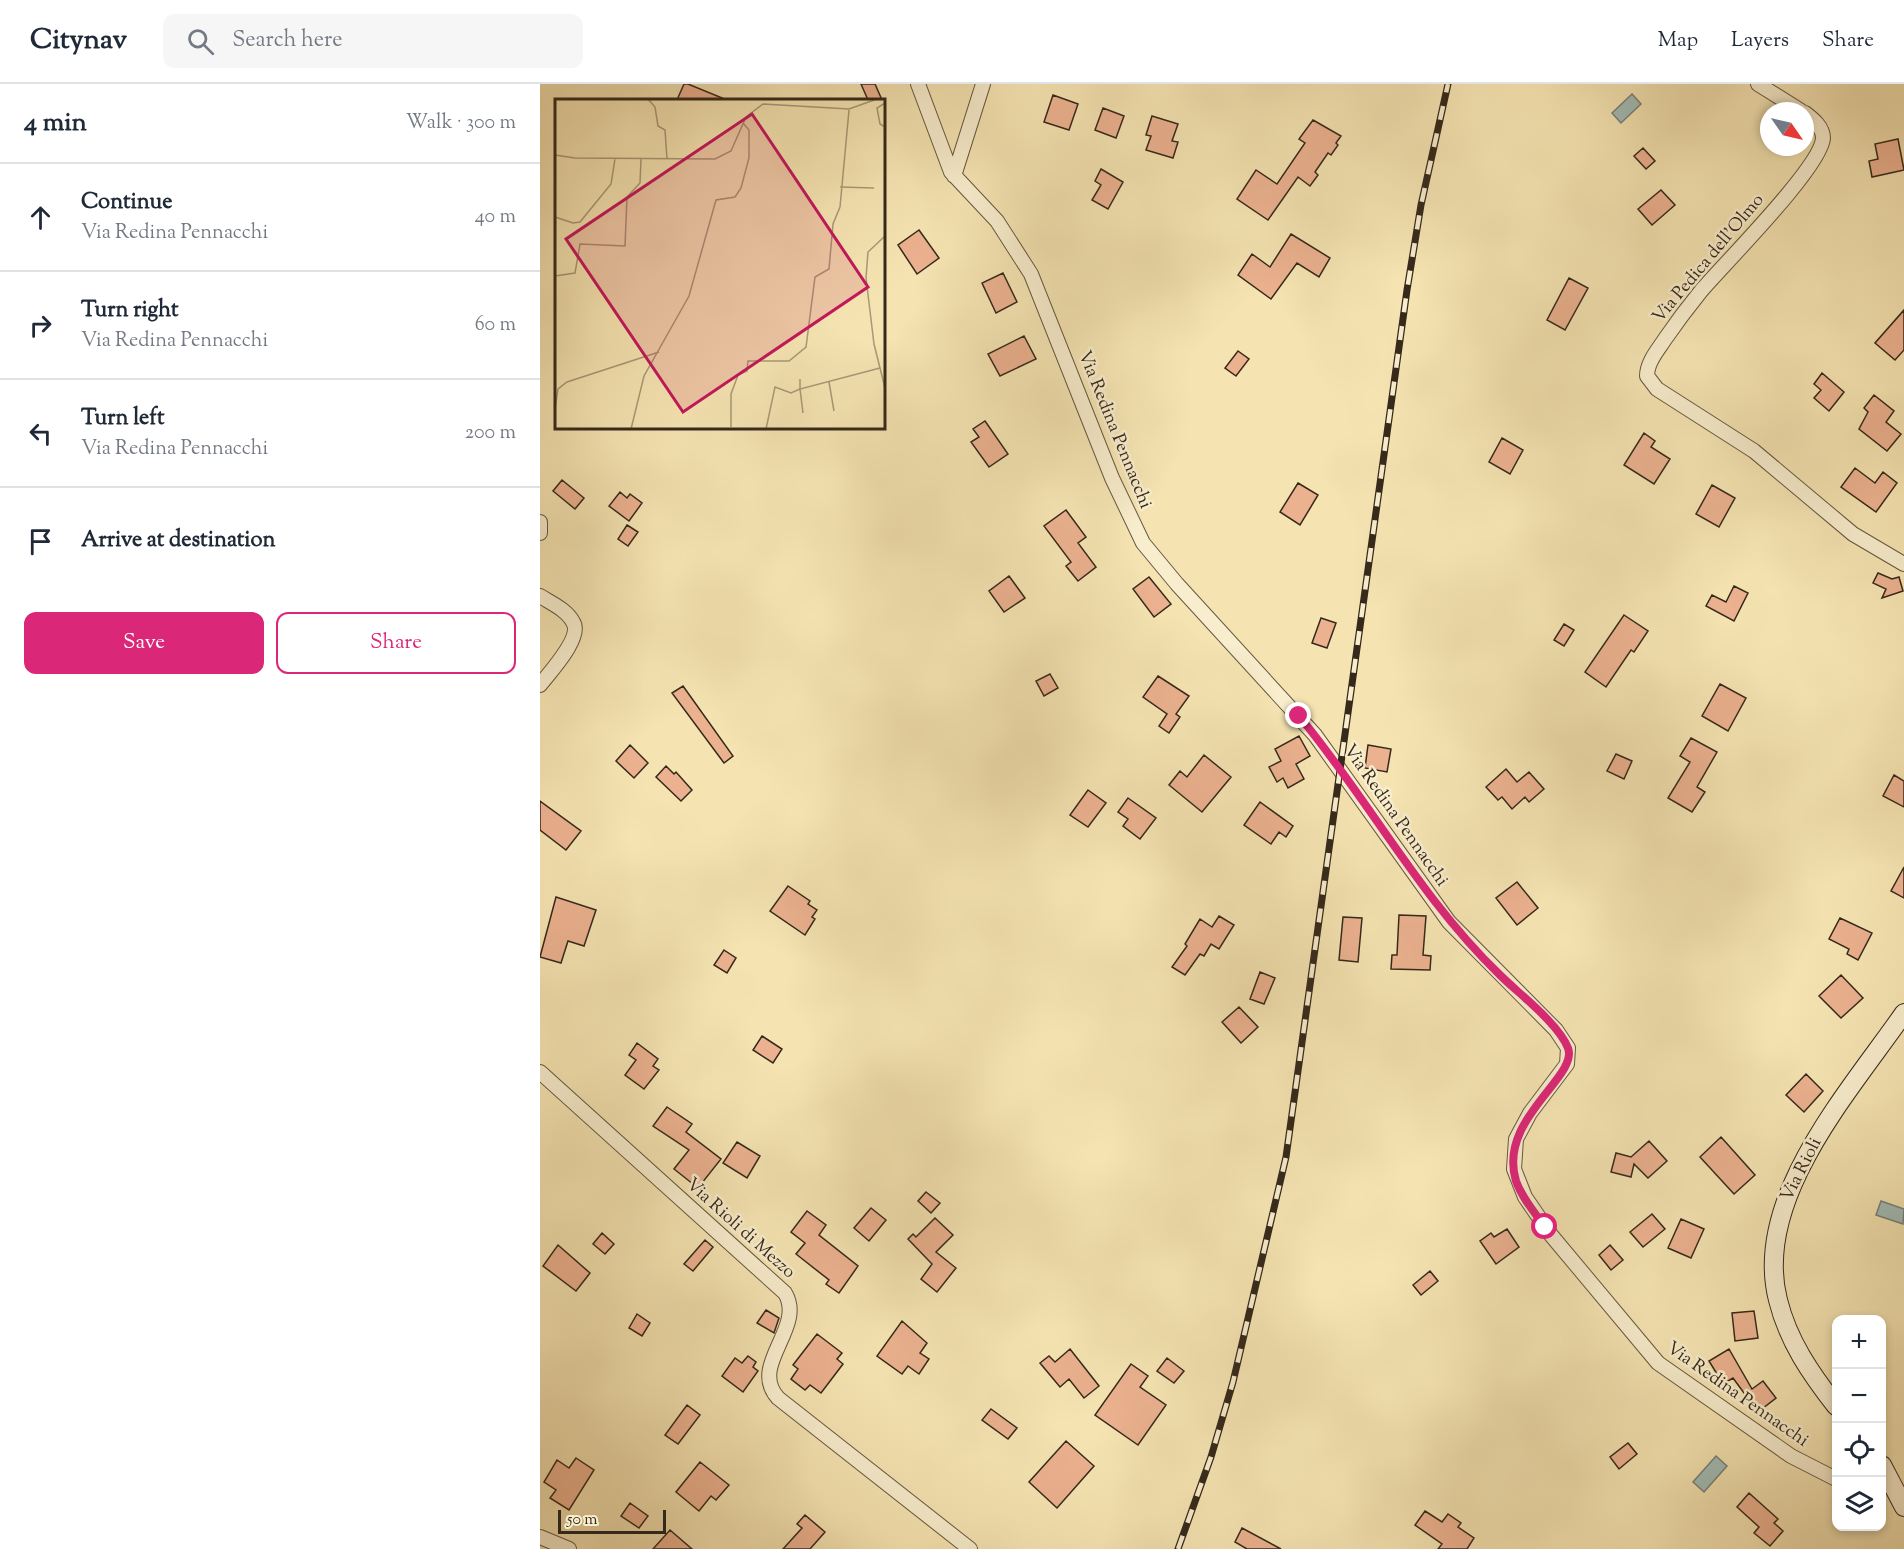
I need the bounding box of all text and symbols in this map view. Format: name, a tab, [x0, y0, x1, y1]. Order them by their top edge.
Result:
search box	[163, 14, 583, 68]
text: Citynav	[30, 21, 127, 61]
icon: search	[184, 25, 217, 58]
text: Search here	[232, 25, 343, 57]
text: Map	[1658, 26, 1698, 56]
text: Layers	[1731, 26, 1789, 56]
text: Share	[1822, 26, 1874, 56]
inset map	[555, 99, 885, 429]
north arrow	[1760, 102, 1814, 156]
text: 4 min	[24, 105, 87, 142]
text: Walk · 300 m	[406, 109, 516, 138]
text: Continue	[81, 187, 172, 219]
street label: Via Pedica dell'Olmo	[1647, 189, 1771, 329]
icon: ahead	[24, 201, 57, 234]
text: 40 m	[475, 203, 516, 232]
text: Via Redina Pennacchi	[81, 219, 268, 248]
text: Turn right	[81, 295, 178, 327]
icon: right	[24, 309, 57, 342]
text: 60 m	[475, 311, 516, 340]
text: Via Redina Pennacchi	[81, 327, 268, 356]
street label: Via Redina Pennacchi	[1070, 347, 1158, 513]
text: Turn left	[81, 403, 164, 435]
icon: left	[24, 417, 57, 450]
text: 200 m	[465, 419, 516, 448]
text: Via Redina Pennacchi	[81, 435, 268, 464]
icon: arrive	[24, 525, 57, 558]
text: Arrive at destination	[81, 525, 276, 557]
button: Save	[24, 612, 264, 674]
button: Share	[276, 612, 516, 674]
route end	[1285, 702, 1311, 728]
street label: Via Redina Pennacchi	[1336, 740, 1454, 892]
street label: Via Rioli	[1775, 1134, 1829, 1206]
street label: Via Rioli di Mezzo	[679, 1173, 801, 1285]
route start	[1531, 1213, 1557, 1239]
map controls	[1832, 1315, 1886, 1531]
button: +	[1832, 1315, 1886, 1369]
street label: Via Redina Pennacchi	[1661, 1336, 1813, 1454]
button: −	[1832, 1369, 1886, 1423]
button: locate	[1832, 1423, 1886, 1477]
button: layers	[1832, 1477, 1886, 1531]
scale bar	[558, 1507, 666, 1534]
text: 50 m	[567, 1509, 598, 1532]

